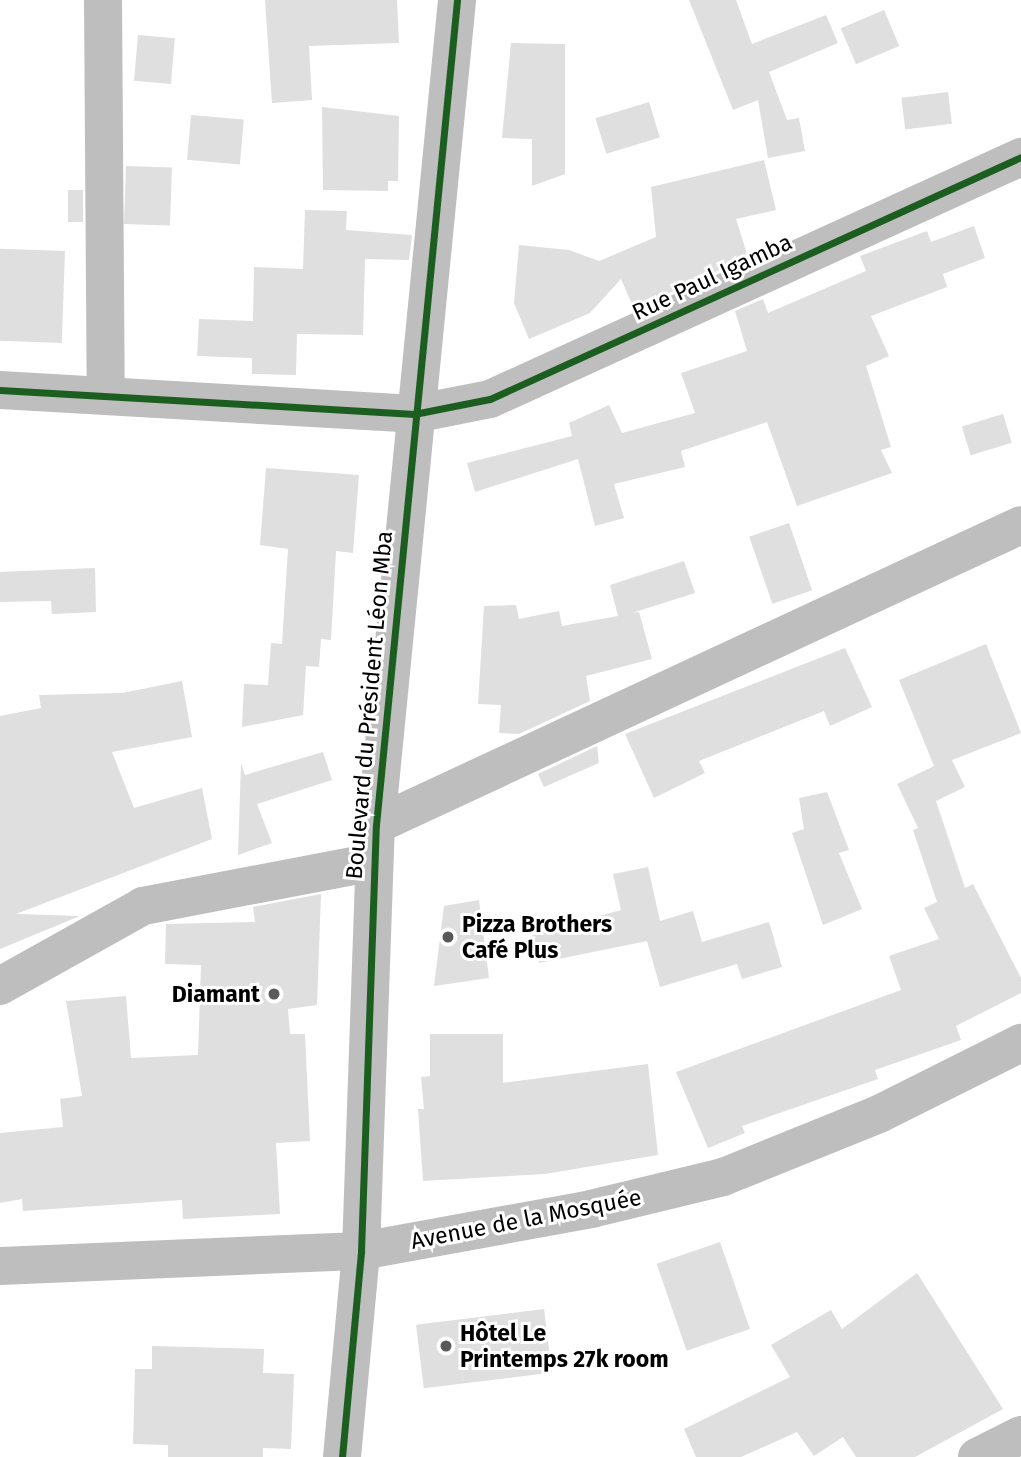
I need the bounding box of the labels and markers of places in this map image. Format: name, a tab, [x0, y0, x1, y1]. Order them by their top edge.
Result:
place label: Pizza Brothers Café Plus	[462, 910, 612, 964]
marker: Pizza Brothers Café Plus	[440, 929, 456, 945]
place label: Diamant	[172, 980, 260, 1008]
marker: Diamant	[266, 986, 282, 1002]
place label: Hôtel Le Printemps 27k room	[460, 1319, 669, 1373]
marker: Hôtel Le Printemps 27k room	[438, 1338, 454, 1354]

